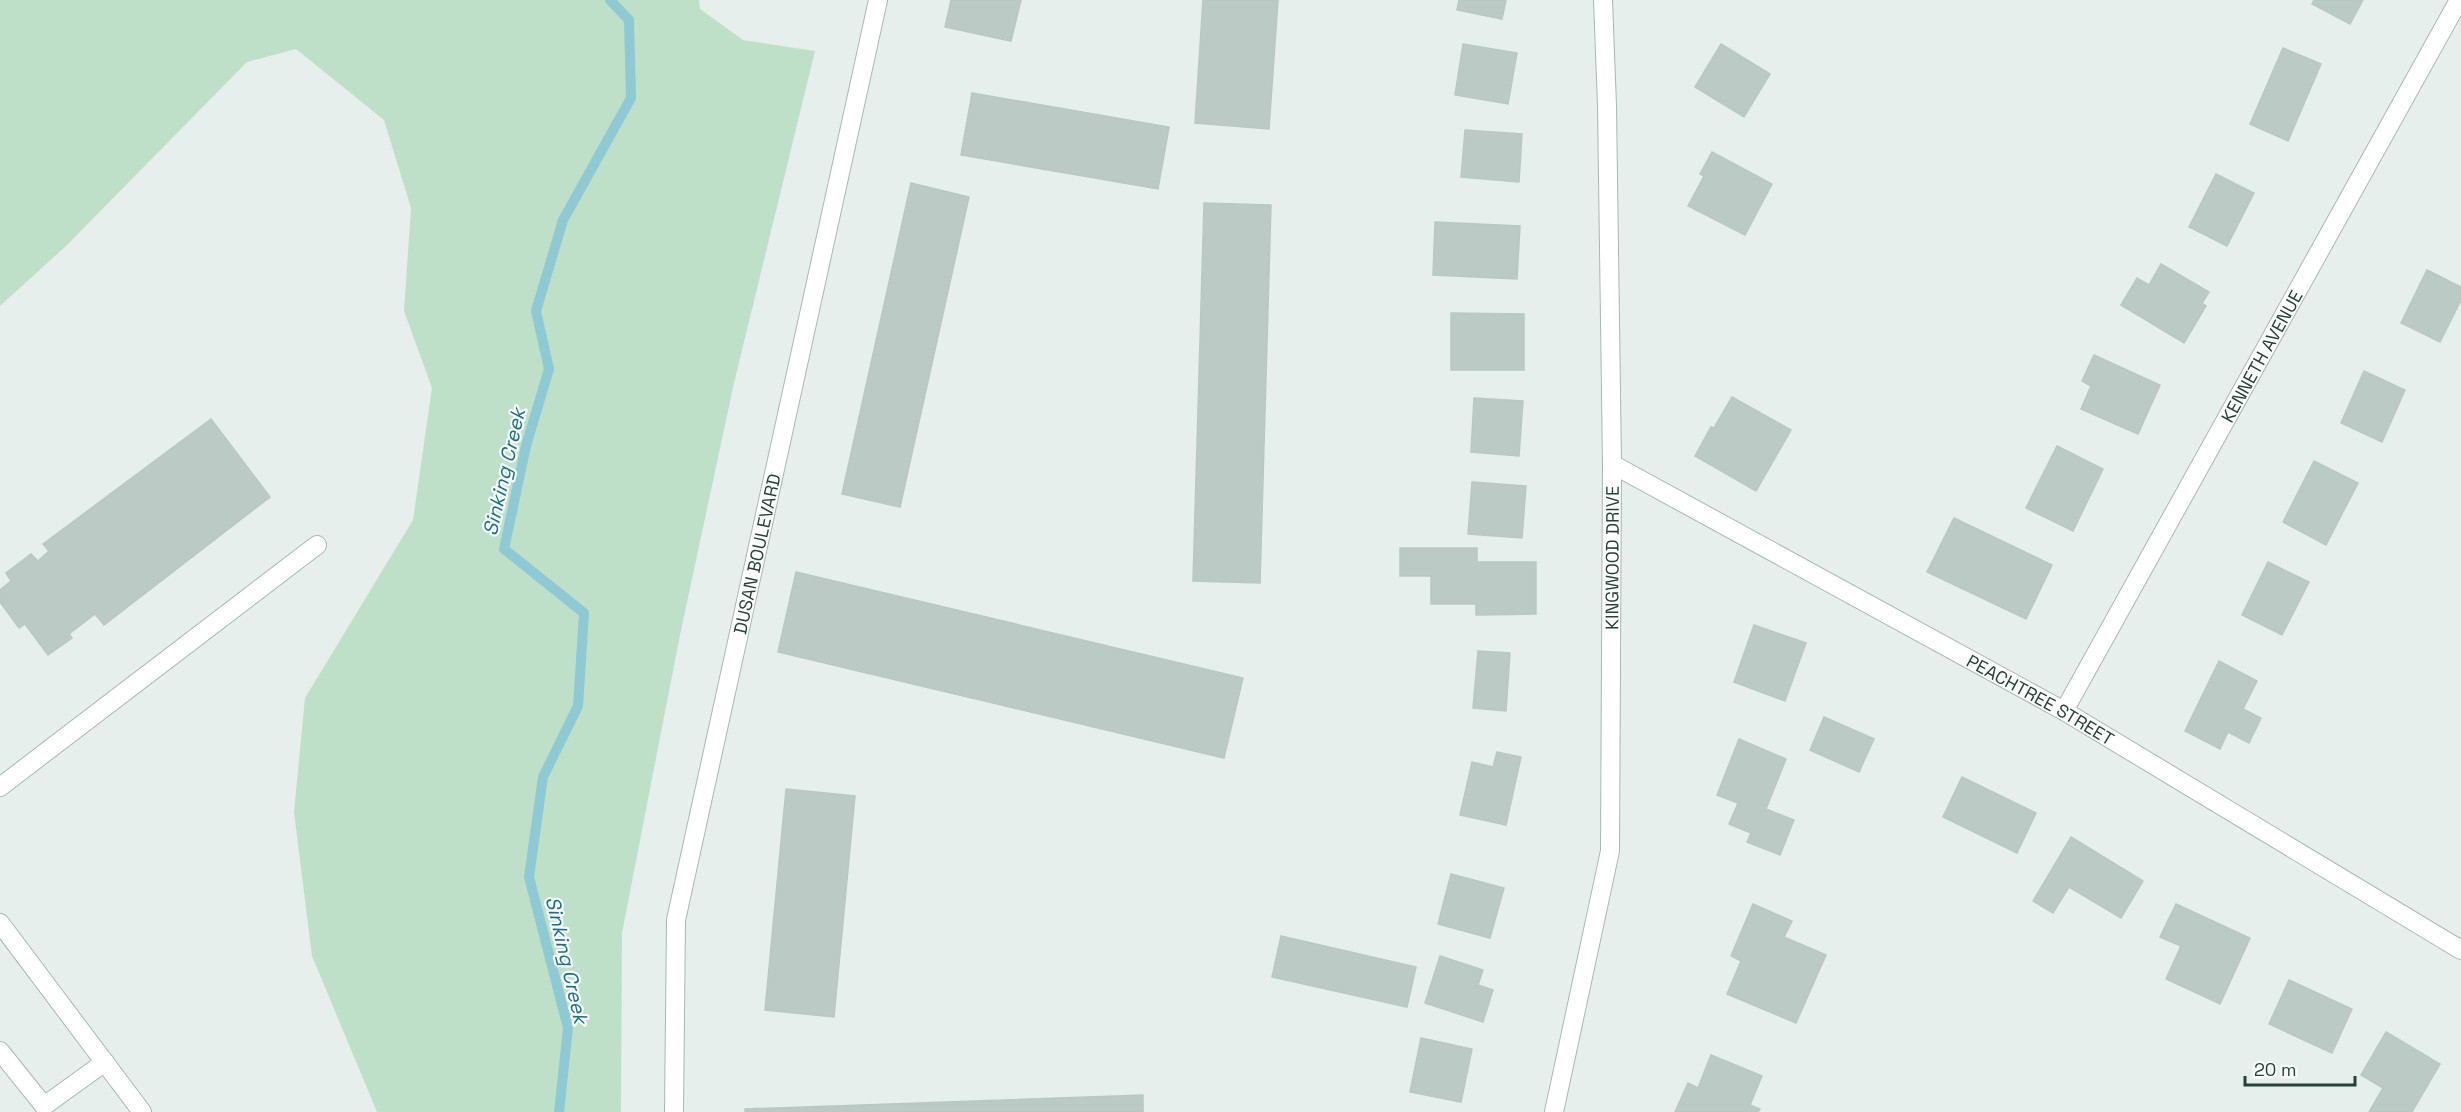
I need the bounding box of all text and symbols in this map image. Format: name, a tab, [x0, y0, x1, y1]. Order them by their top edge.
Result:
street label: KENNETH AVENUE	[2215, 286, 2307, 426]
water label: Sinking Creek	[477, 404, 532, 538]
street label: DUSAN BOULEVARD	[728, 471, 785, 636]
street label: KINGWOOD DRIVE	[1600, 486, 1623, 630]
street label: PEACHTREE STREET	[1963, 649, 2119, 750]
water label: Sinking Creek	[540, 894, 595, 1028]
scale bar	[2245, 1049, 2354, 1087]
text: 20 m	[2254, 1058, 2297, 1081]

